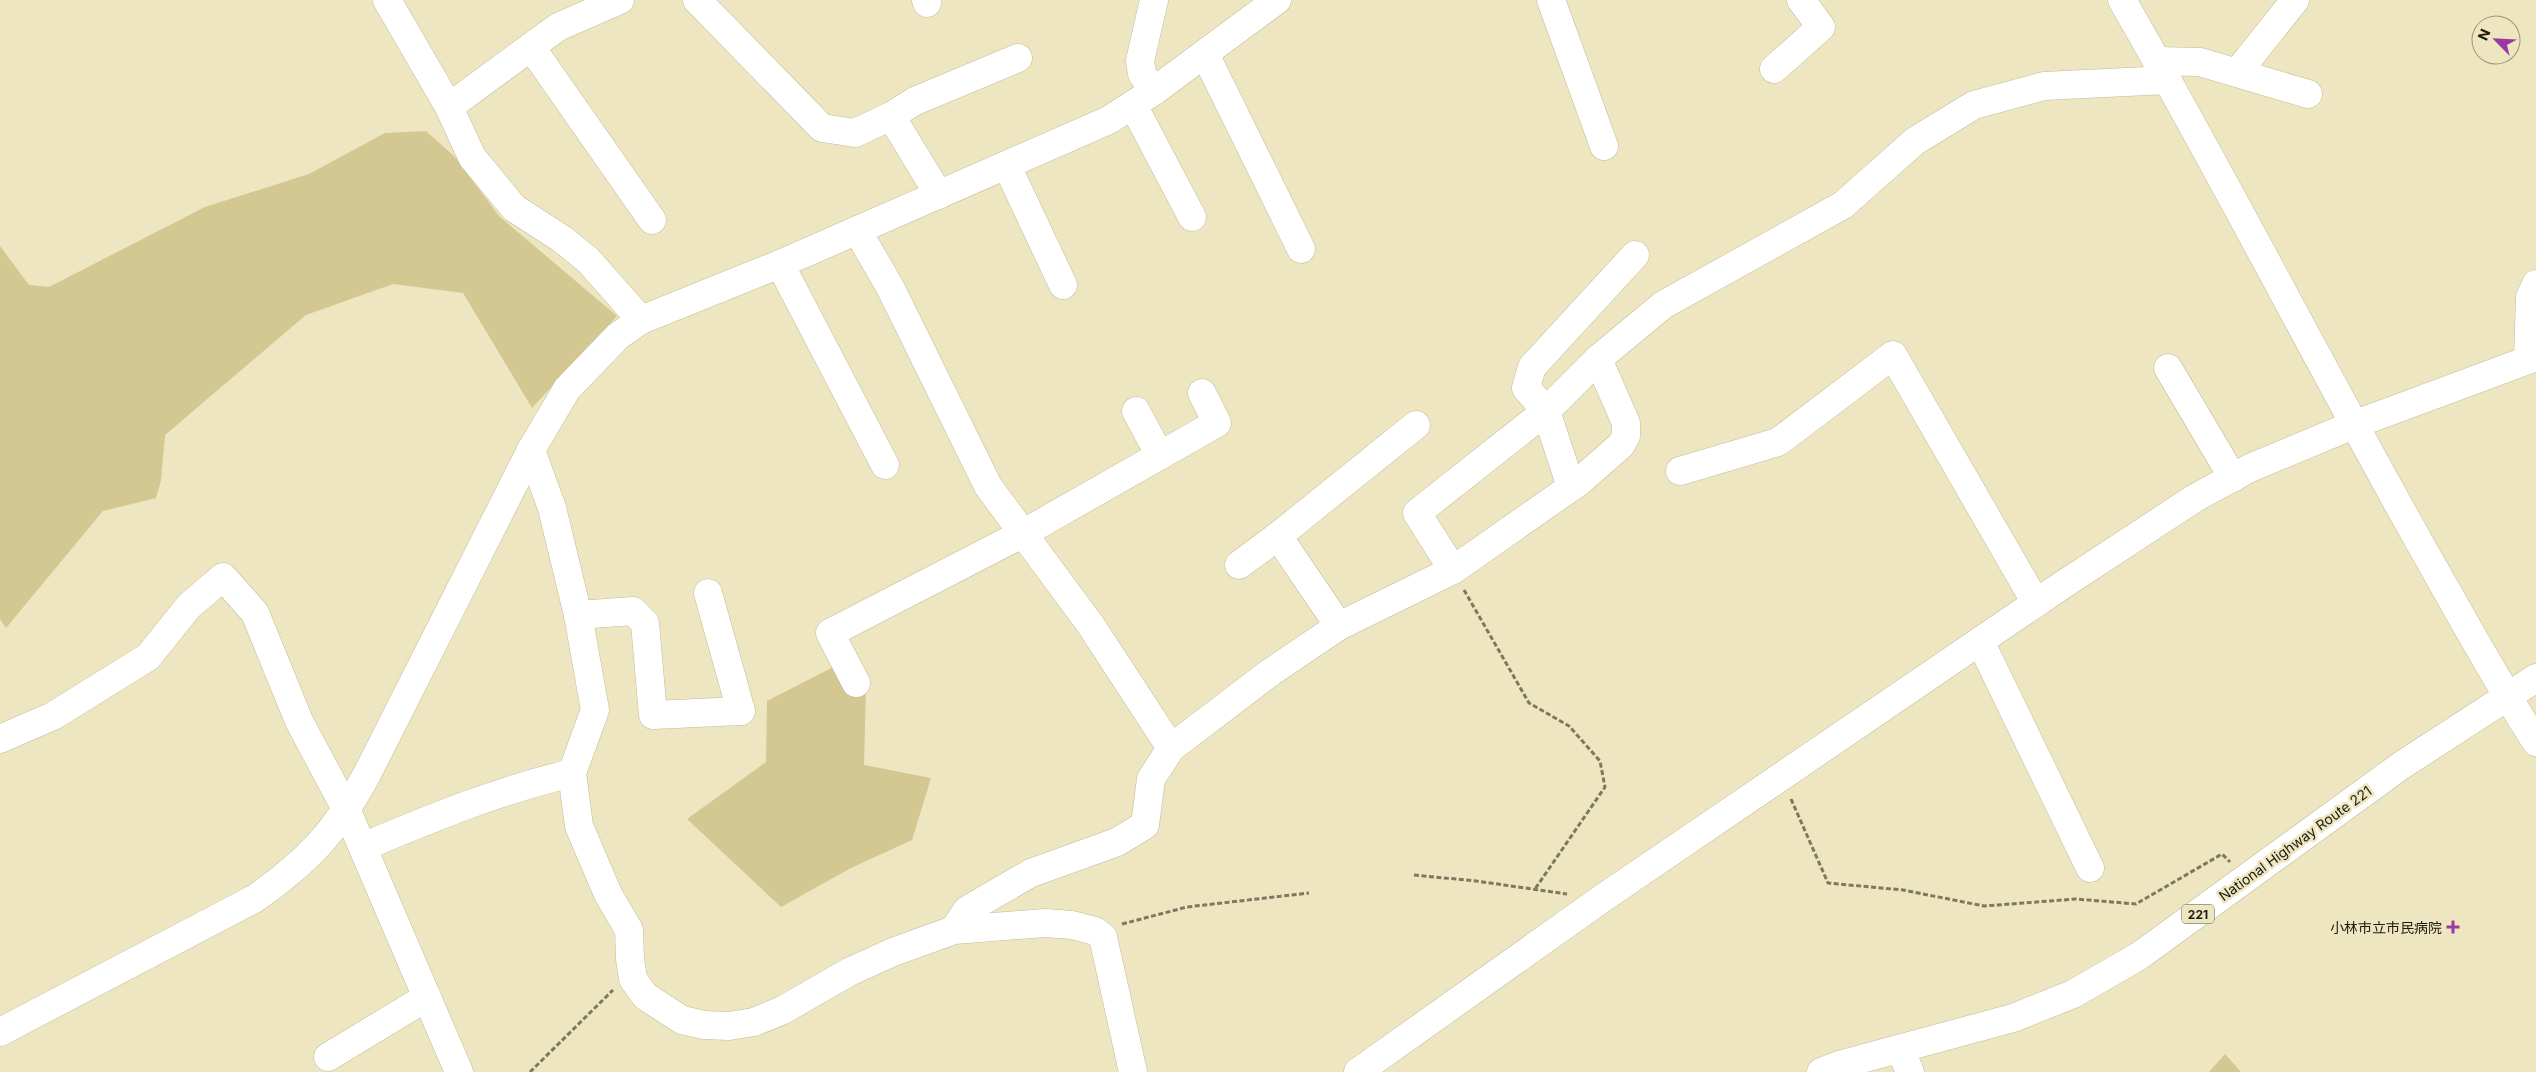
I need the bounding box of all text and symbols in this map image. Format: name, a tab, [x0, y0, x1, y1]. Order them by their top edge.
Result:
north arrow	[2471, 15, 2521, 65]
text: N	[2474, 26, 2494, 43]
street label: National Highway Route 221	[2215, 782, 2375, 904]
road number: 221	[2182, 904, 2214, 924]
place label: 小林市立市民病院	[2330, 919, 2442, 936]
marker: 小林市立市民病院	[2446, 920, 2460, 934]

